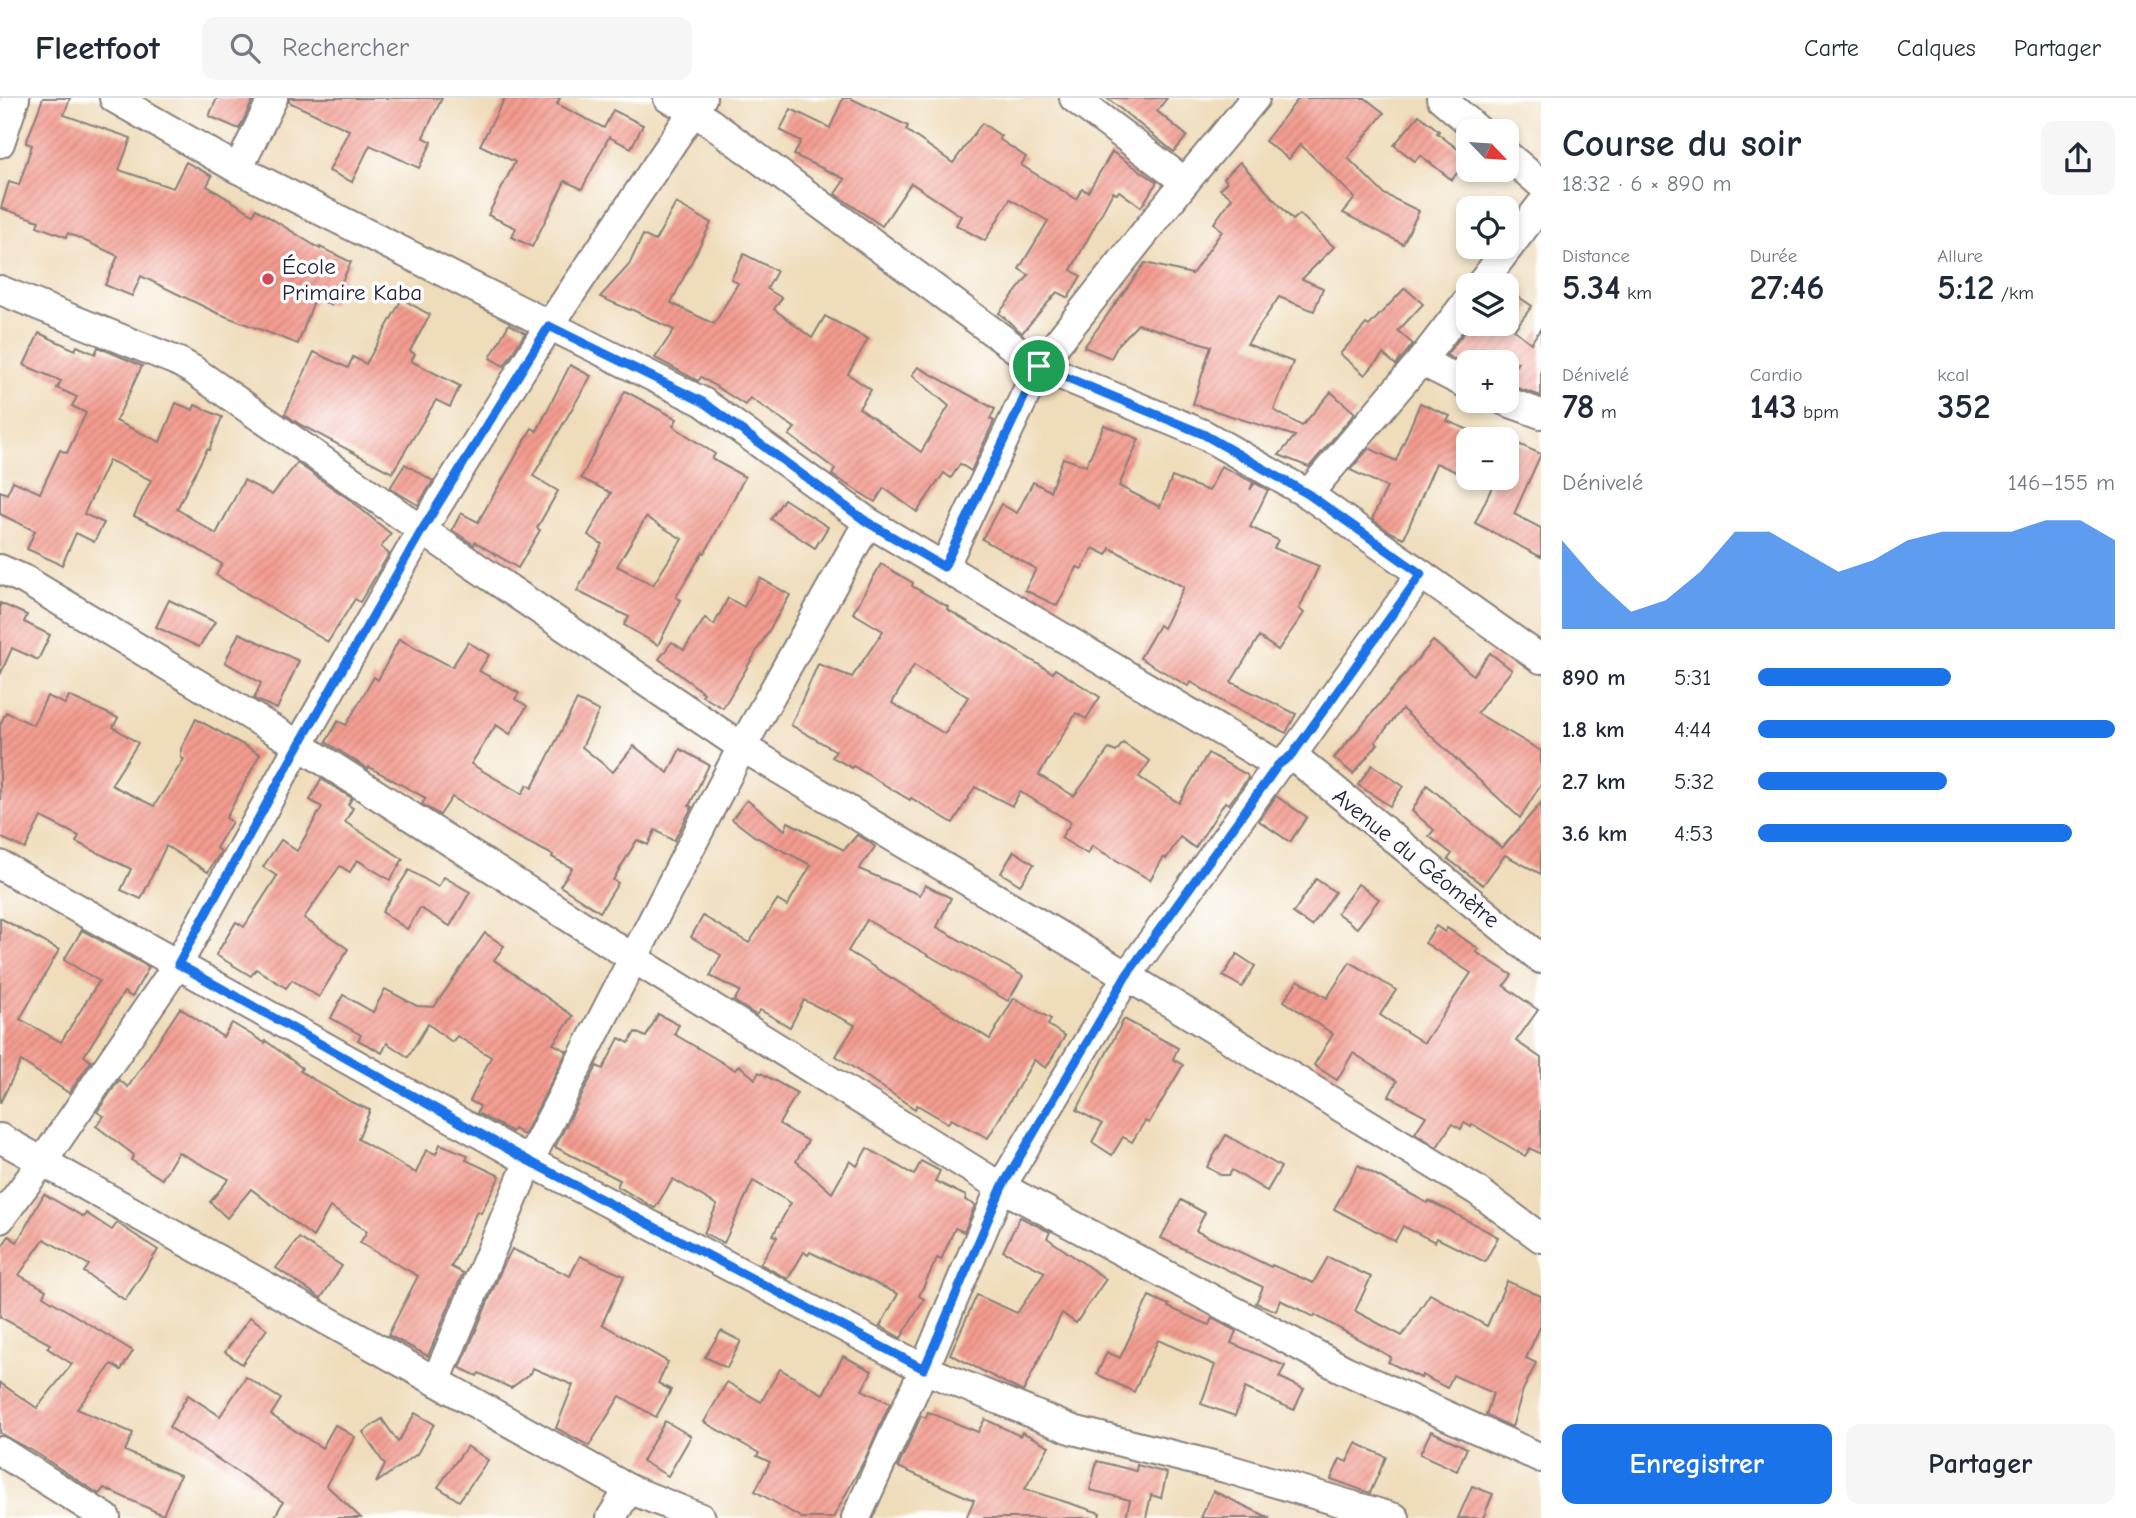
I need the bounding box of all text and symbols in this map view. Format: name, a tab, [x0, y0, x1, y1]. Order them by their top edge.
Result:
search box	[202, 17, 692, 80]
text: Fleetfoot	[35, 29, 160, 67]
icon: search	[226, 29, 264, 67]
text: Rechercher	[282, 33, 409, 63]
text: Carte	[1804, 34, 1859, 62]
text: Calques	[1897, 34, 1976, 62]
text: Partager	[2014, 34, 2101, 62]
north arrow	[1456, 119, 1519, 182]
map controls	[1456, 119, 1519, 490]
button: share	[2041, 121, 2115, 195]
text: Course du soir	[1562, 122, 1801, 166]
text: 18:32 · 6 × 890 m	[1562, 170, 1731, 197]
button: locate	[1456, 196, 1519, 259]
text: Distance	[1562, 245, 1630, 267]
text: Durée	[1750, 245, 1797, 267]
text: Allure	[1937, 245, 1983, 267]
place label: École Primaire Kaba	[282, 253, 422, 306]
text: 5.34	[1562, 267, 1621, 308]
text: 27:46	[1750, 267, 1824, 308]
text: 5:12	[1937, 267, 1994, 308]
marker: École Primaire Kaba	[260, 271, 276, 287]
button: layers	[1456, 273, 1519, 336]
text: km	[1621, 282, 1652, 304]
text: /km	[1994, 282, 2034, 304]
pin	[1009, 336, 1069, 396]
icon: arrive	[1020, 347, 1058, 385]
button: +	[1456, 350, 1519, 413]
text: Dénivelé	[1562, 364, 1629, 386]
text: Cardio	[1750, 364, 1803, 386]
text: kcal	[1937, 364, 1969, 386]
text: 78	[1562, 386, 1595, 427]
text: 143	[1750, 386, 1797, 427]
text: 352	[1937, 386, 1991, 427]
text: m	[1595, 401, 1617, 423]
text: bpm	[1797, 401, 1839, 423]
button: −	[1456, 427, 1519, 490]
text: Dénivelé	[1562, 469, 1643, 496]
text: 146–155 m	[2008, 469, 2115, 496]
text: 890 m	[1562, 664, 1625, 691]
text: 5:31	[1674, 664, 1711, 691]
text: 1.8 km	[1562, 716, 1625, 743]
text: 4:44	[1674, 716, 1712, 743]
text: 2.7 km	[1562, 768, 1626, 795]
text: 5:32	[1674, 768, 1714, 795]
street label: Avenue du Géomètre	[1327, 782, 1505, 934]
text: 3.6 km	[1562, 820, 1627, 847]
text: 4:53	[1674, 820, 1713, 847]
button: Enregistrer	[1562, 1424, 1832, 1504]
button: Partager	[1846, 1424, 2115, 1504]

